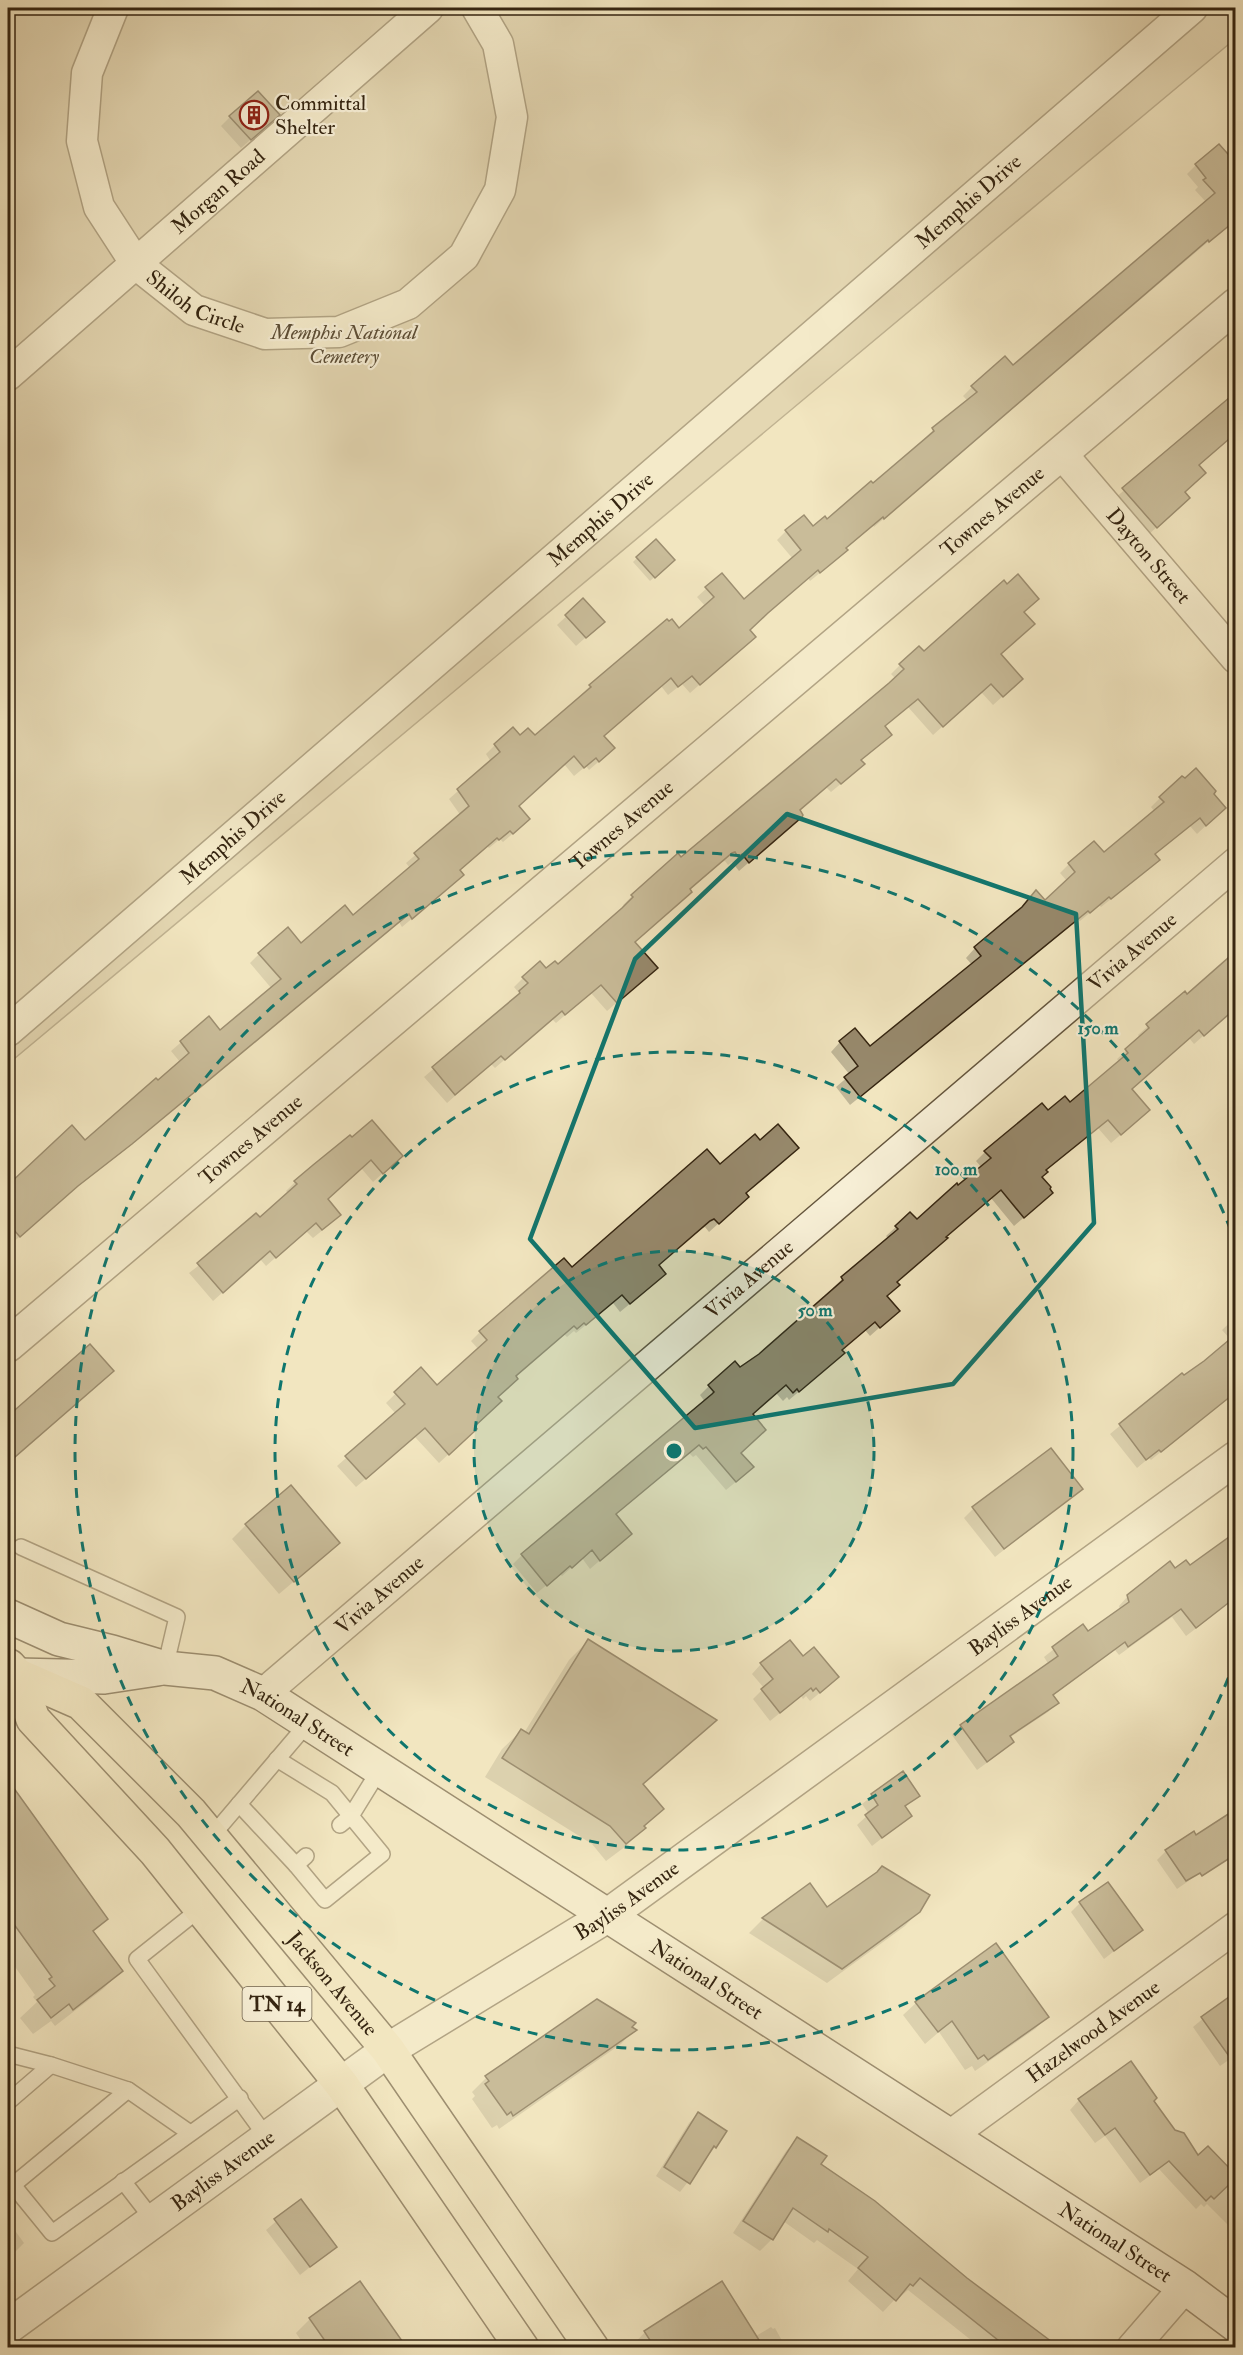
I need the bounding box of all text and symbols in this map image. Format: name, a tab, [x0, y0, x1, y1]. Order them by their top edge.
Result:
place label: Committal Shelter	[275, 90, 367, 141]
building icon: Committal Shelter	[238, 99, 270, 131]
street label: Morgan Road	[166, 143, 271, 240]
street label: Memphis Drive	[910, 148, 1027, 255]
street label: Shiloh Circle	[141, 264, 249, 340]
park label: Memphis National Cemetery	[269, 319, 419, 370]
street label: Townes Avenue	[935, 460, 1050, 563]
street label: Memphis Drive	[542, 466, 659, 572]
street label: Dayton Street	[1100, 502, 1197, 609]
street label: Townes Avenue	[564, 774, 679, 877]
street label: Memphis Drive	[174, 783, 292, 890]
street label: Vivia Avenue	[1082, 906, 1182, 997]
text: 150 m	[1077, 1017, 1120, 1040]
street label: Townes Avenue	[193, 1088, 308, 1191]
text: 100 m	[935, 1158, 978, 1181]
street label: Vivia Avenue	[699, 1233, 799, 1325]
text: 50 m	[798, 1299, 833, 1322]
centre of rings	[664, 1441, 684, 1461]
street label: Vivia Avenue	[329, 1549, 430, 1640]
street label: Bayliss Avenue	[963, 1568, 1078, 1662]
street label: National Street	[236, 1672, 360, 1763]
street label: Bayliss Avenue	[569, 1854, 685, 1946]
street label: Jackson Avenue	[281, 1925, 384, 2042]
street label: National Street	[645, 1933, 768, 2026]
street label: Hazelwood Avenue	[1021, 1973, 1165, 2089]
road number: TN 14	[242, 1987, 312, 2021]
street label: Bayliss Avenue	[166, 2123, 280, 2217]
street label: National Street	[1054, 2196, 1177, 2289]

